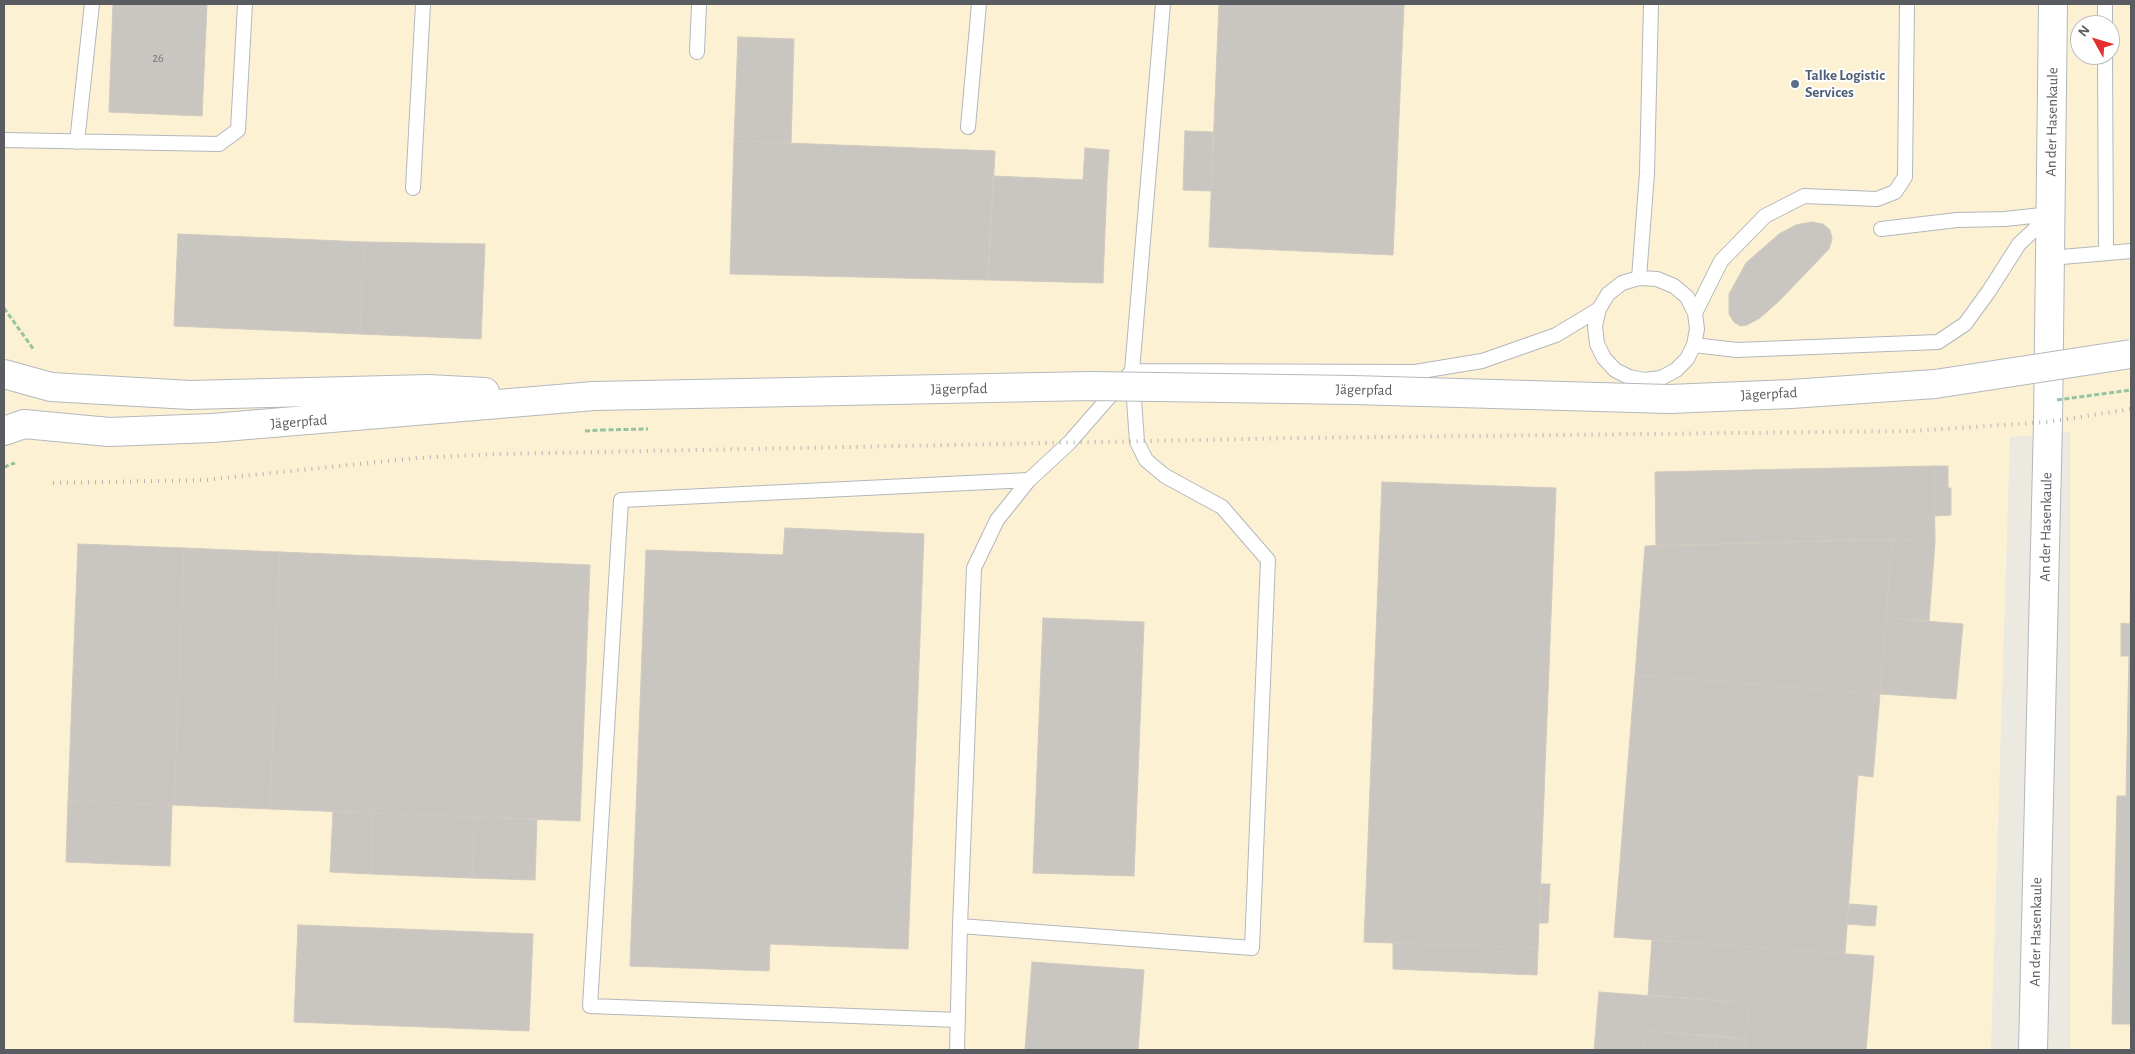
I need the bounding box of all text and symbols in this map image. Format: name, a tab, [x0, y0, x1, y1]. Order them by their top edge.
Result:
north arrow	[2070, 15, 2120, 65]
text: N	[2076, 23, 2093, 39]
house number: 26	[152, 51, 164, 65]
place label: Talke Logistic Services	[1805, 66, 1885, 101]
street label: An der Hasenkaule	[2042, 67, 2062, 177]
marker: Talke Logistic Services	[1789, 78, 1801, 90]
street label: Jägerpfad	[930, 380, 988, 398]
street label: Jägerpfad	[1335, 381, 1393, 399]
street label: Jägerpfad	[1740, 384, 1798, 404]
street label: Jägerpfad	[270, 411, 328, 433]
street label: An der Hasenkaule	[2036, 472, 2056, 582]
street label: An der Hasenkaule	[2026, 877, 2046, 987]

